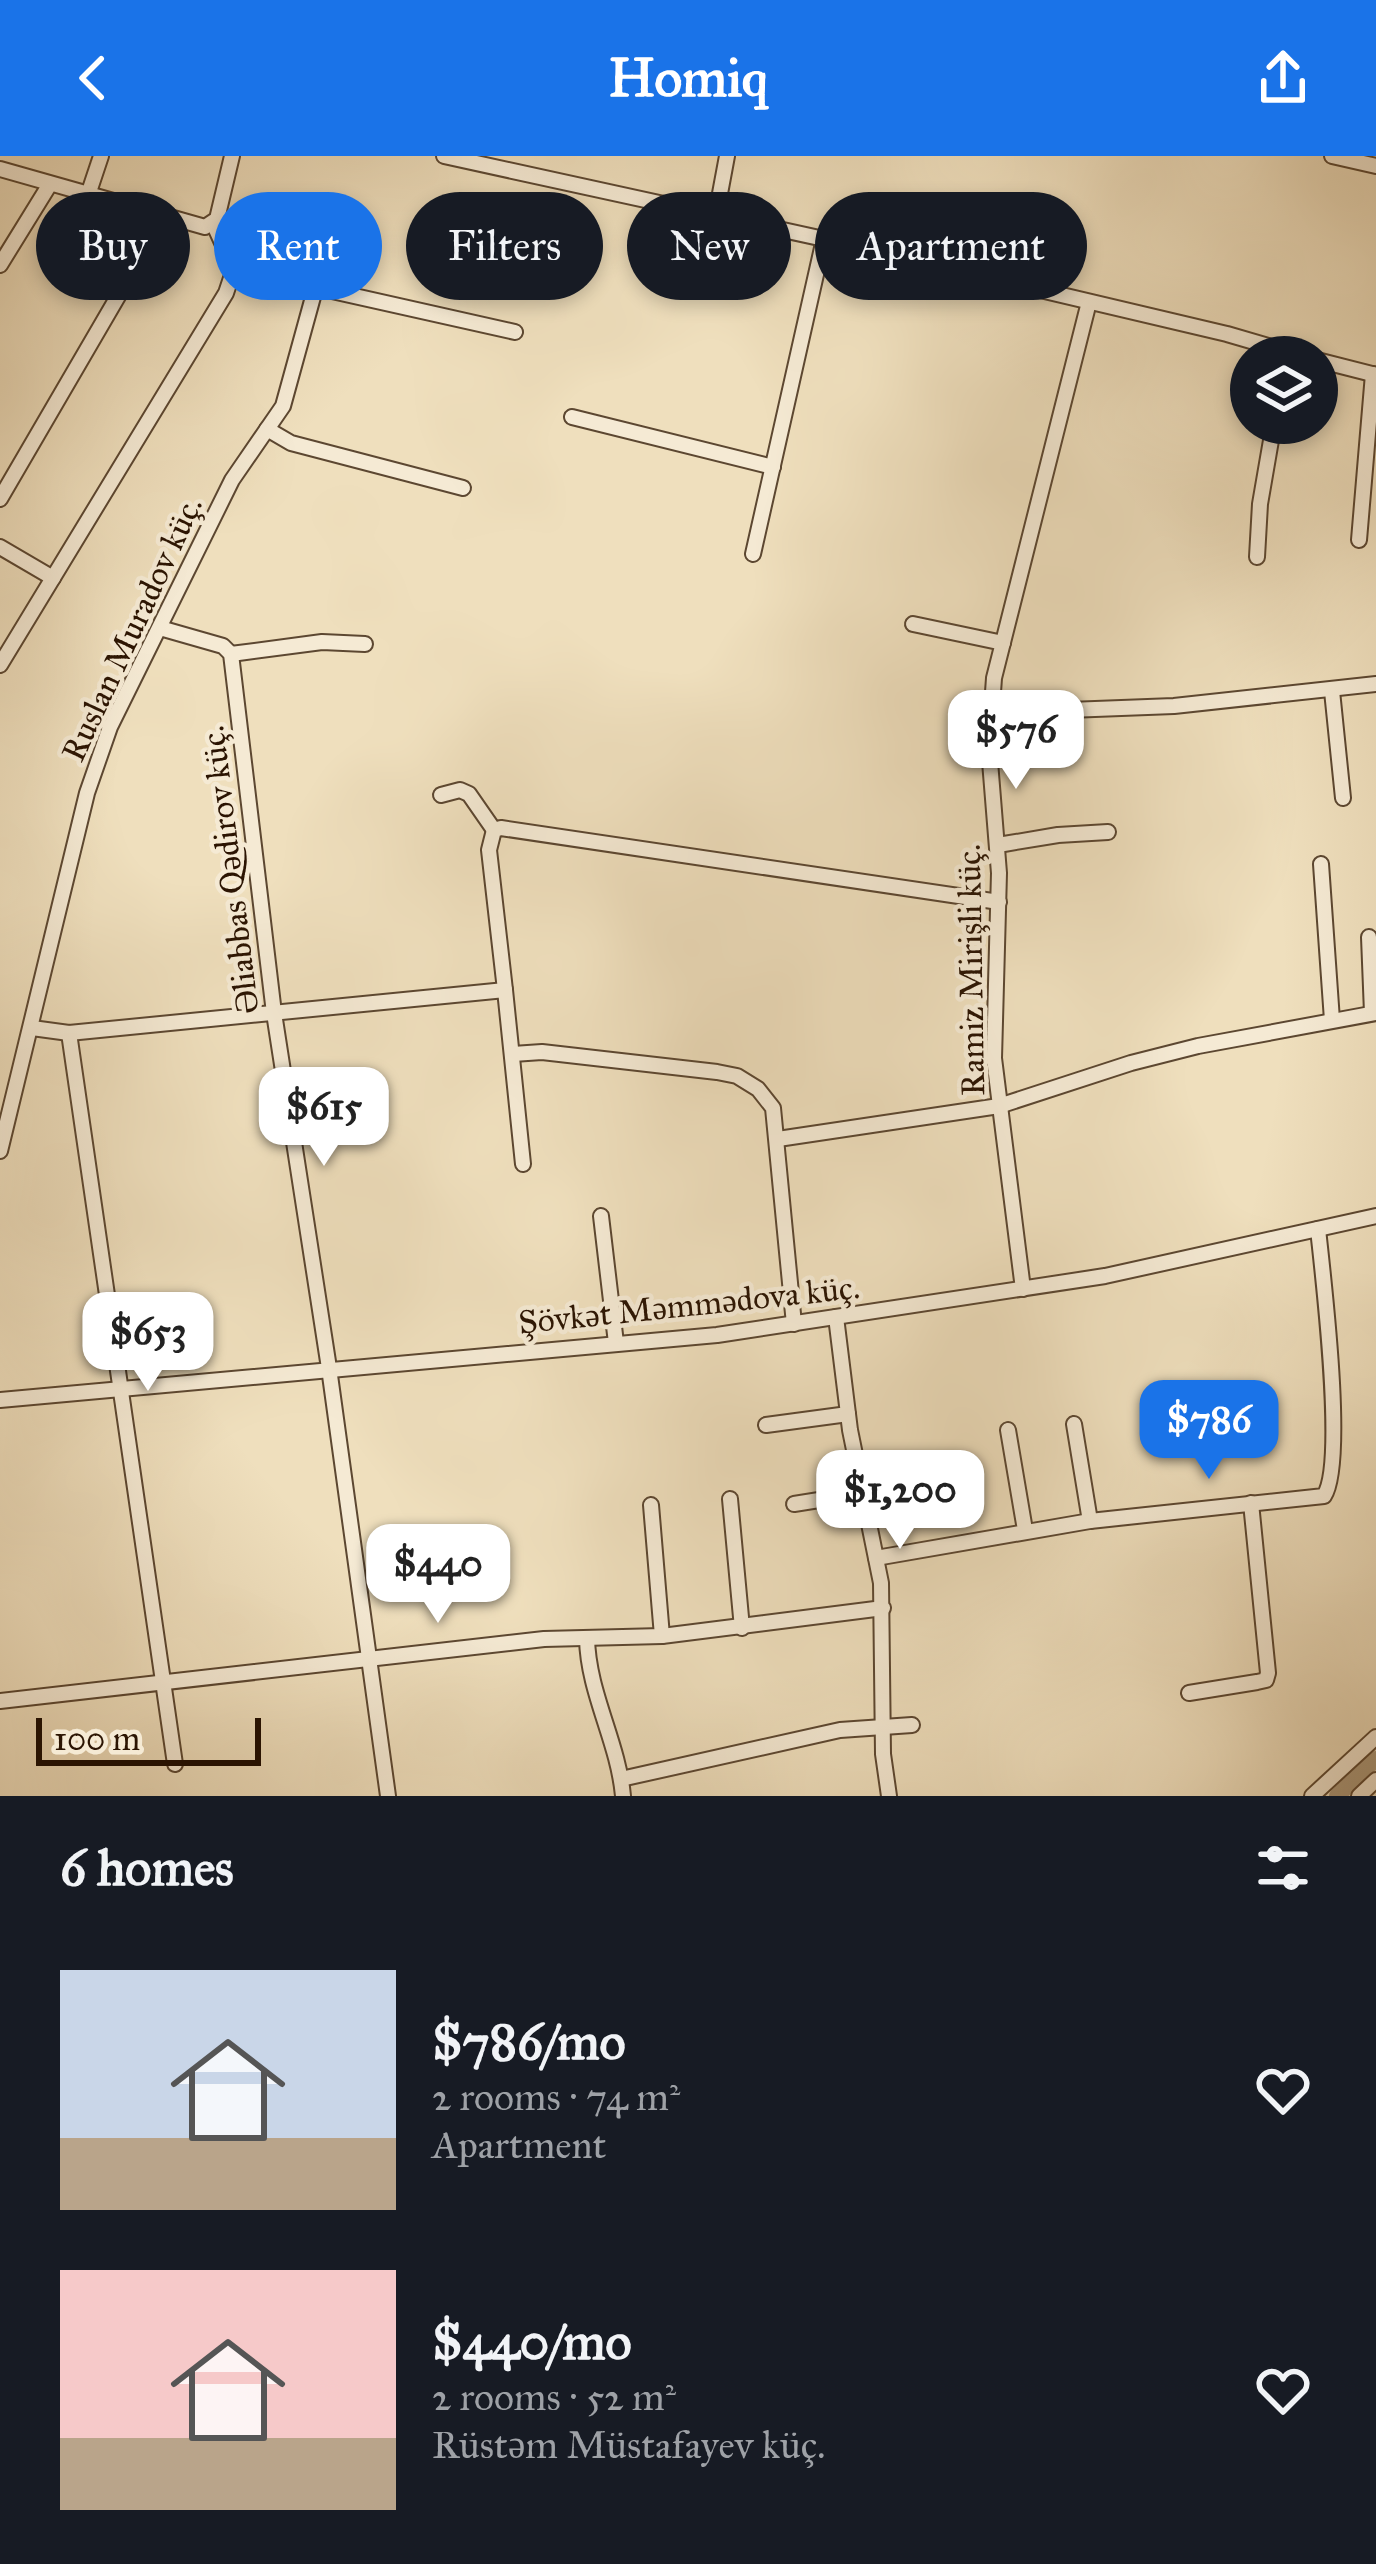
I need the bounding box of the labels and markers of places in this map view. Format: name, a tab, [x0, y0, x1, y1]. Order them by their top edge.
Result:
pin: $576	[945, 690, 1087, 792]
pin: $615	[253, 1067, 395, 1169]
pin: $653	[77, 1292, 219, 1394]
pin: $786	[1138, 1380, 1280, 1482]
pin: $1,200	[802, 1450, 998, 1552]
pin: $440	[367, 1524, 509, 1626]

